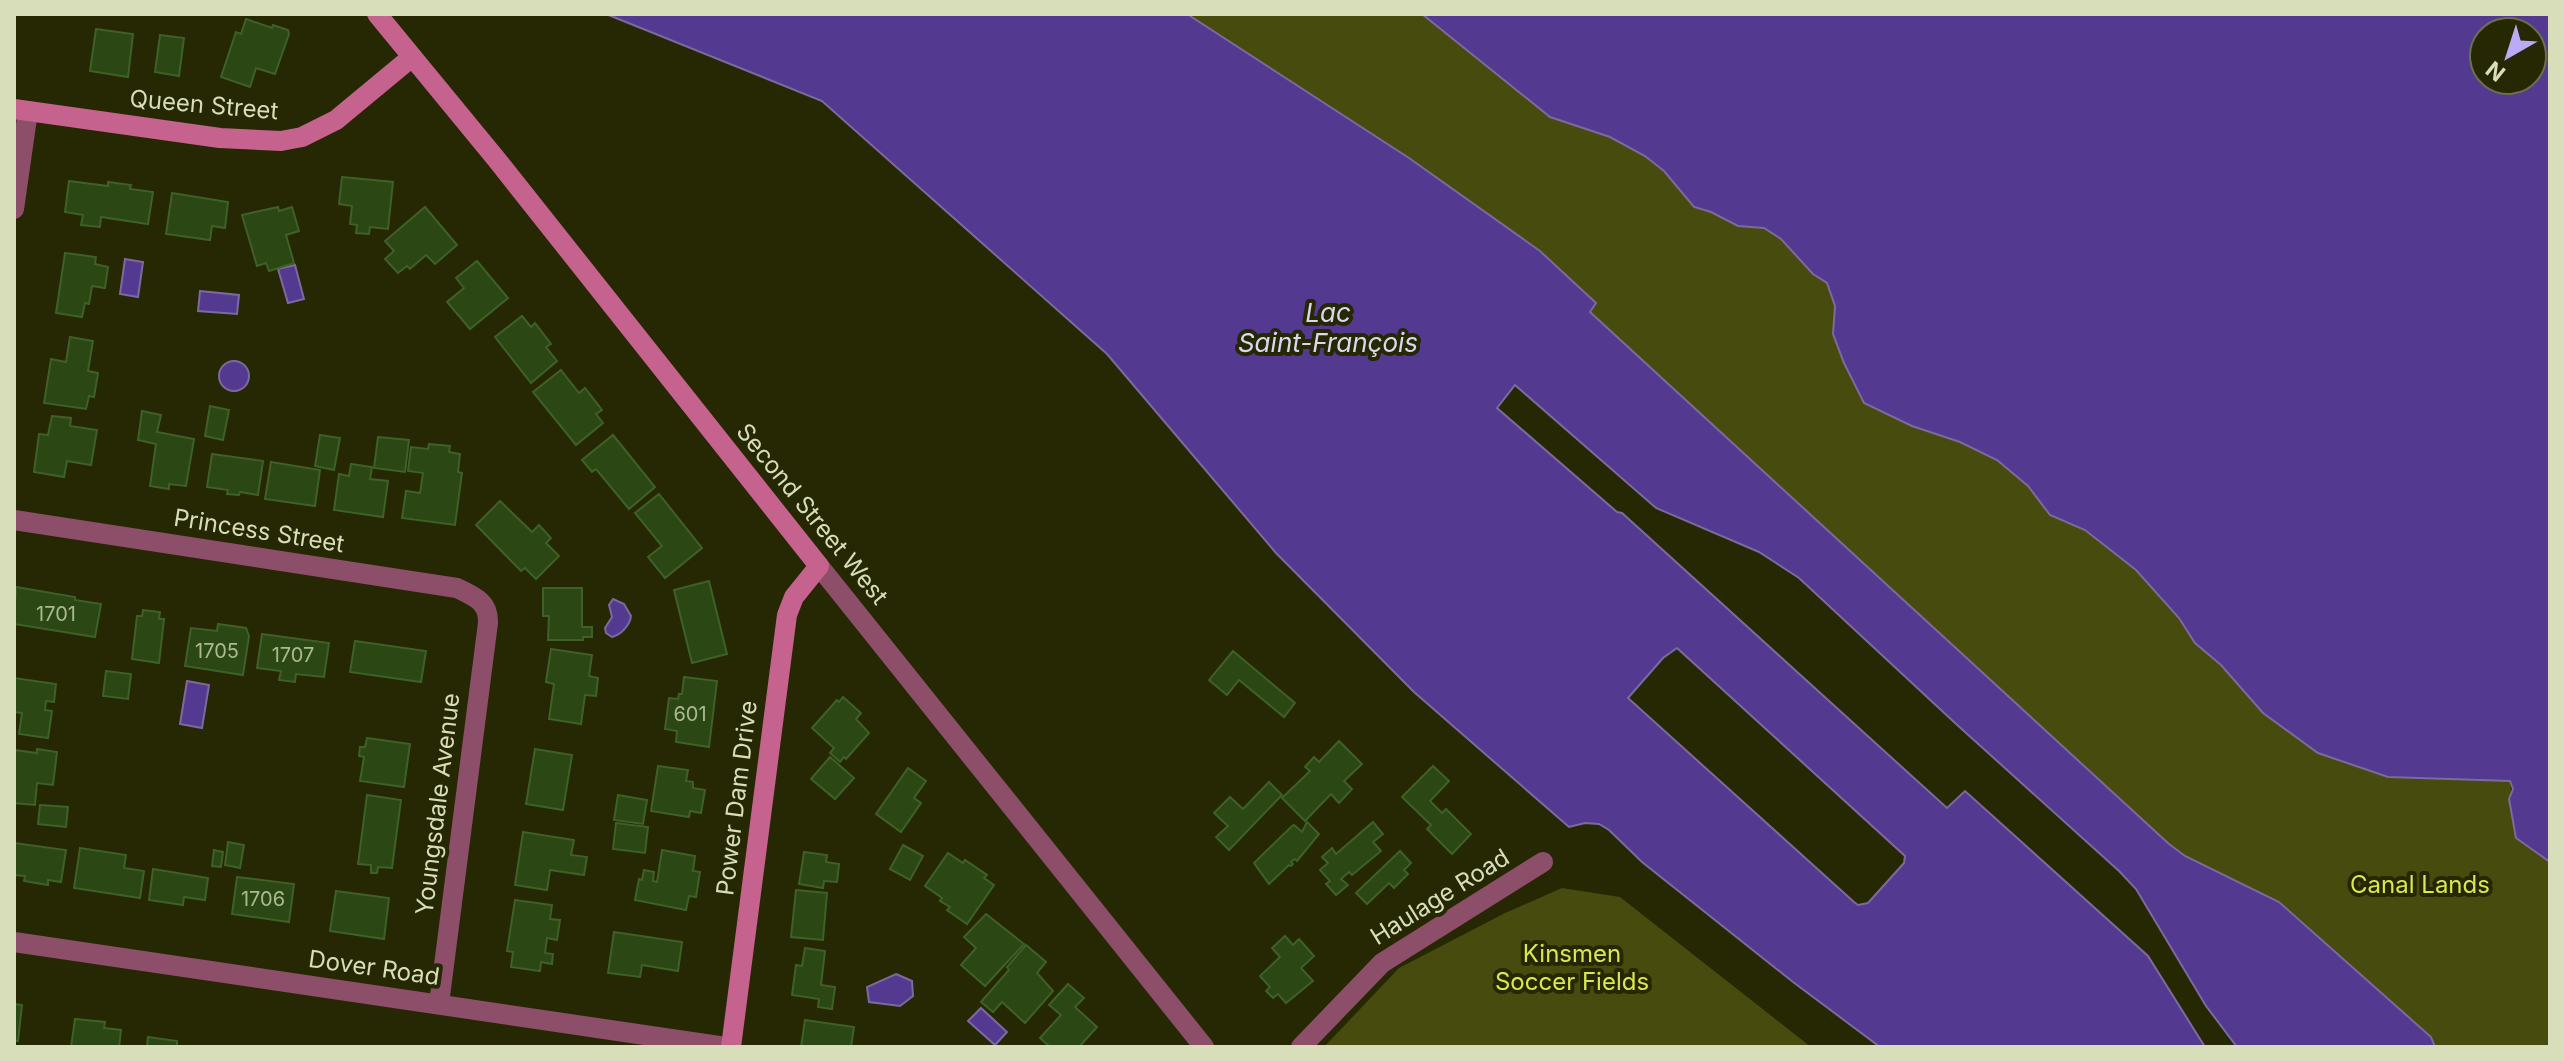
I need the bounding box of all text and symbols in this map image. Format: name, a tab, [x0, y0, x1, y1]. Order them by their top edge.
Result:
north arrow	[2468, 16, 2548, 96]
text: N	[2481, 56, 2510, 87]
street label: Queen Street	[128, 84, 280, 125]
water label: Lac Saint-François	[1238, 297, 1418, 358]
street label: Second Street West	[730, 417, 894, 610]
street label: Princess Street	[172, 503, 347, 558]
house number: 1701	[36, 602, 76, 626]
house number: 1705	[195, 639, 239, 663]
house number: 1707	[272, 643, 314, 667]
street label: Youngsdale Avenue	[409, 691, 466, 917]
street label: Power Dam Drive	[710, 699, 763, 897]
house number: 601	[673, 702, 707, 726]
street label: Haulage Road	[1365, 842, 1514, 951]
park label: Canal Lands	[2350, 870, 2490, 899]
house number: 1706	[241, 887, 285, 911]
park label: Kinsmen Soccer Fields	[1495, 939, 1649, 996]
street label: Dover Road	[307, 944, 441, 991]

